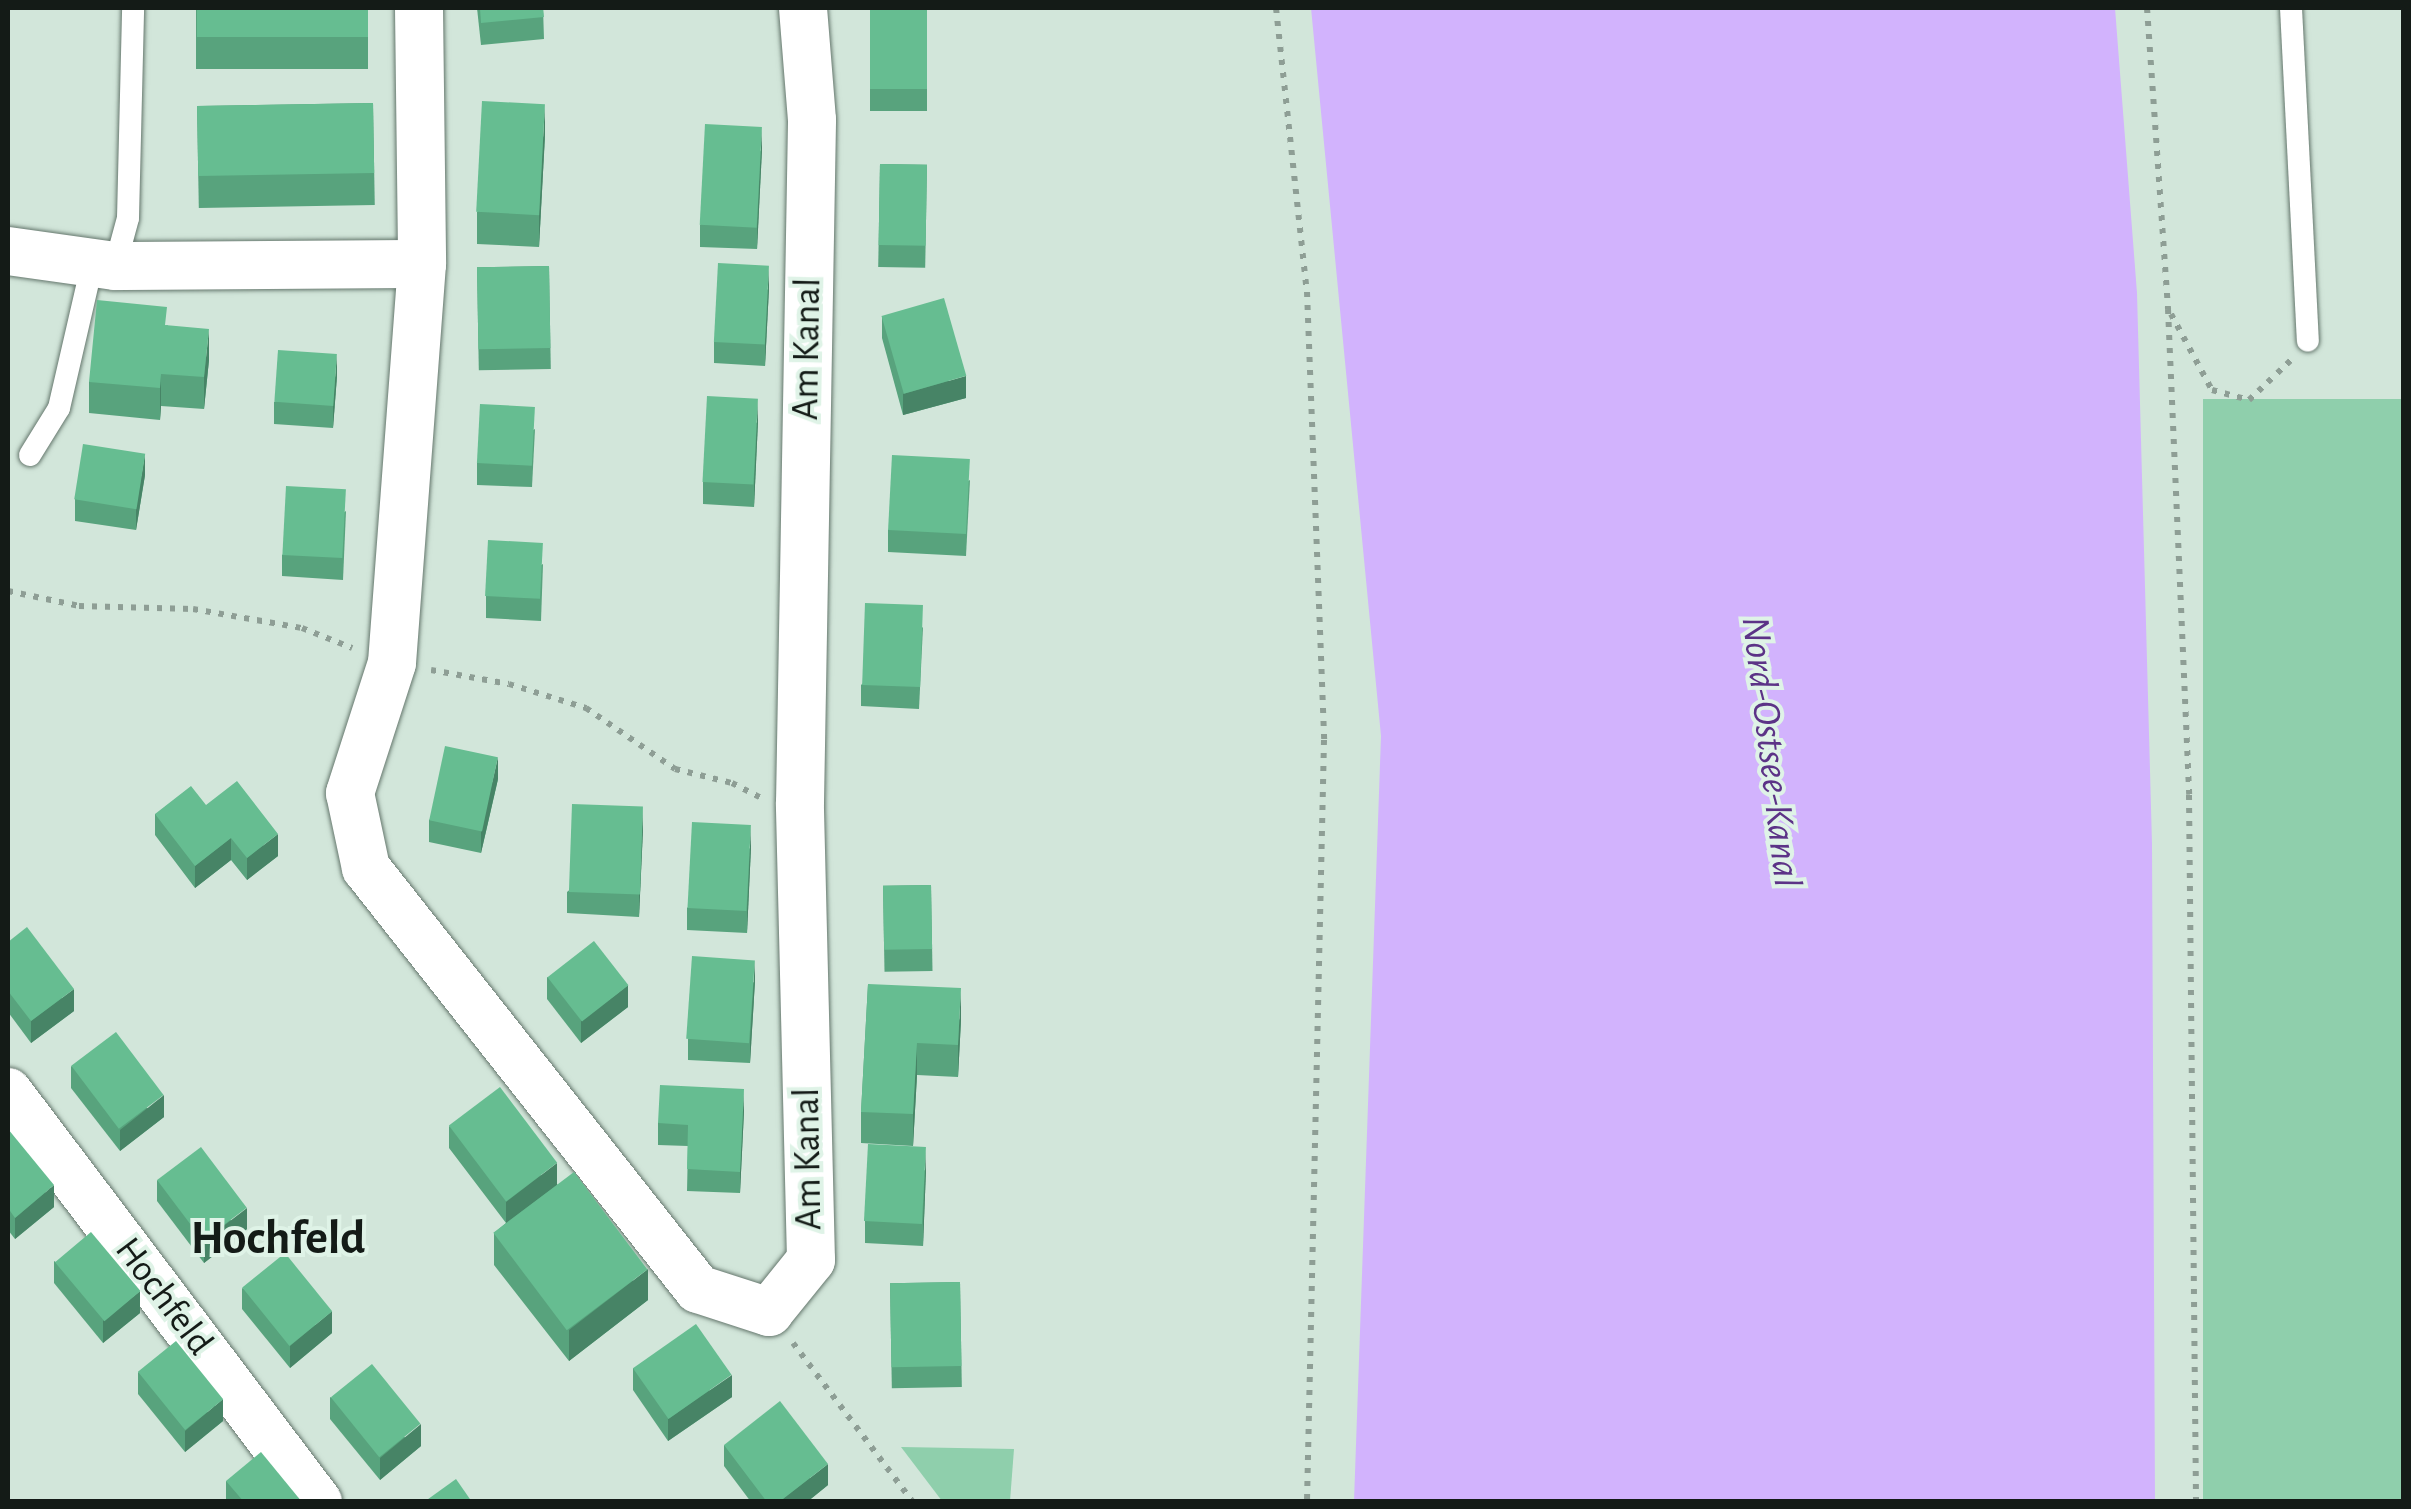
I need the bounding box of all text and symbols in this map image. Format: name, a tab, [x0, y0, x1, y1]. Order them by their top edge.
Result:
street label: Am Kanal	[784, 277, 832, 421]
water label: Nord-Ostsee-Kanal	[1731, 614, 1811, 890]
street label: Am Kanal	[785, 1087, 833, 1231]
district label: Hochfeld	[190, 1211, 366, 1269]
street label: Hochfeld	[104, 1229, 222, 1365]

